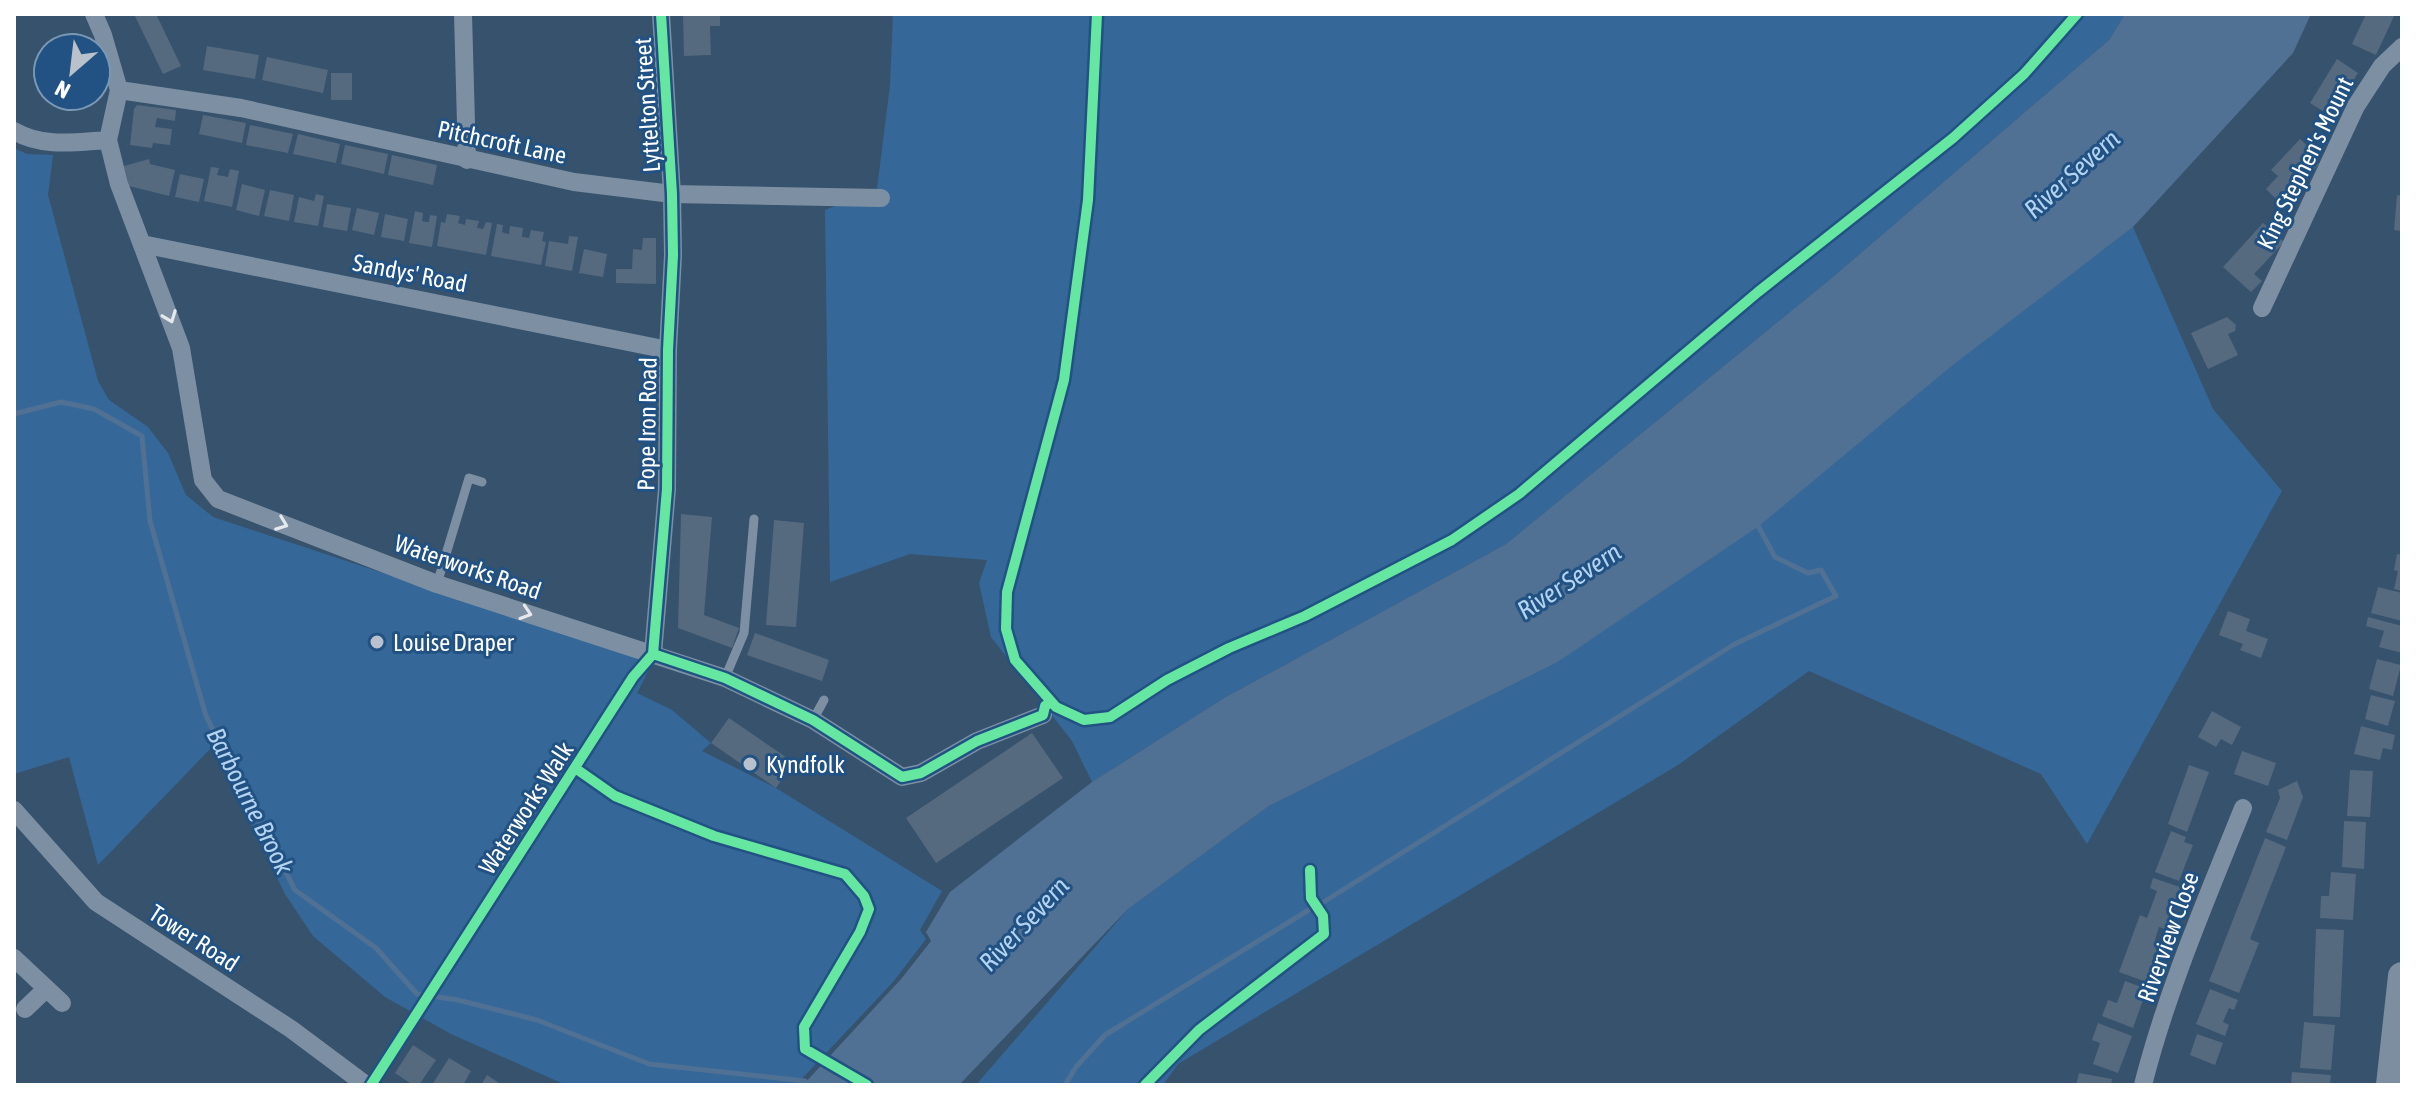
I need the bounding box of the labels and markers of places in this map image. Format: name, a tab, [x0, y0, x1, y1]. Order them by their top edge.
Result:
place label: Louise Draper	[393, 629, 515, 656]
marker: Louise Draper	[368, 633, 386, 651]
place label: Kyndfolk	[766, 751, 845, 778]
marker: Kyndfolk	[741, 755, 759, 773]

